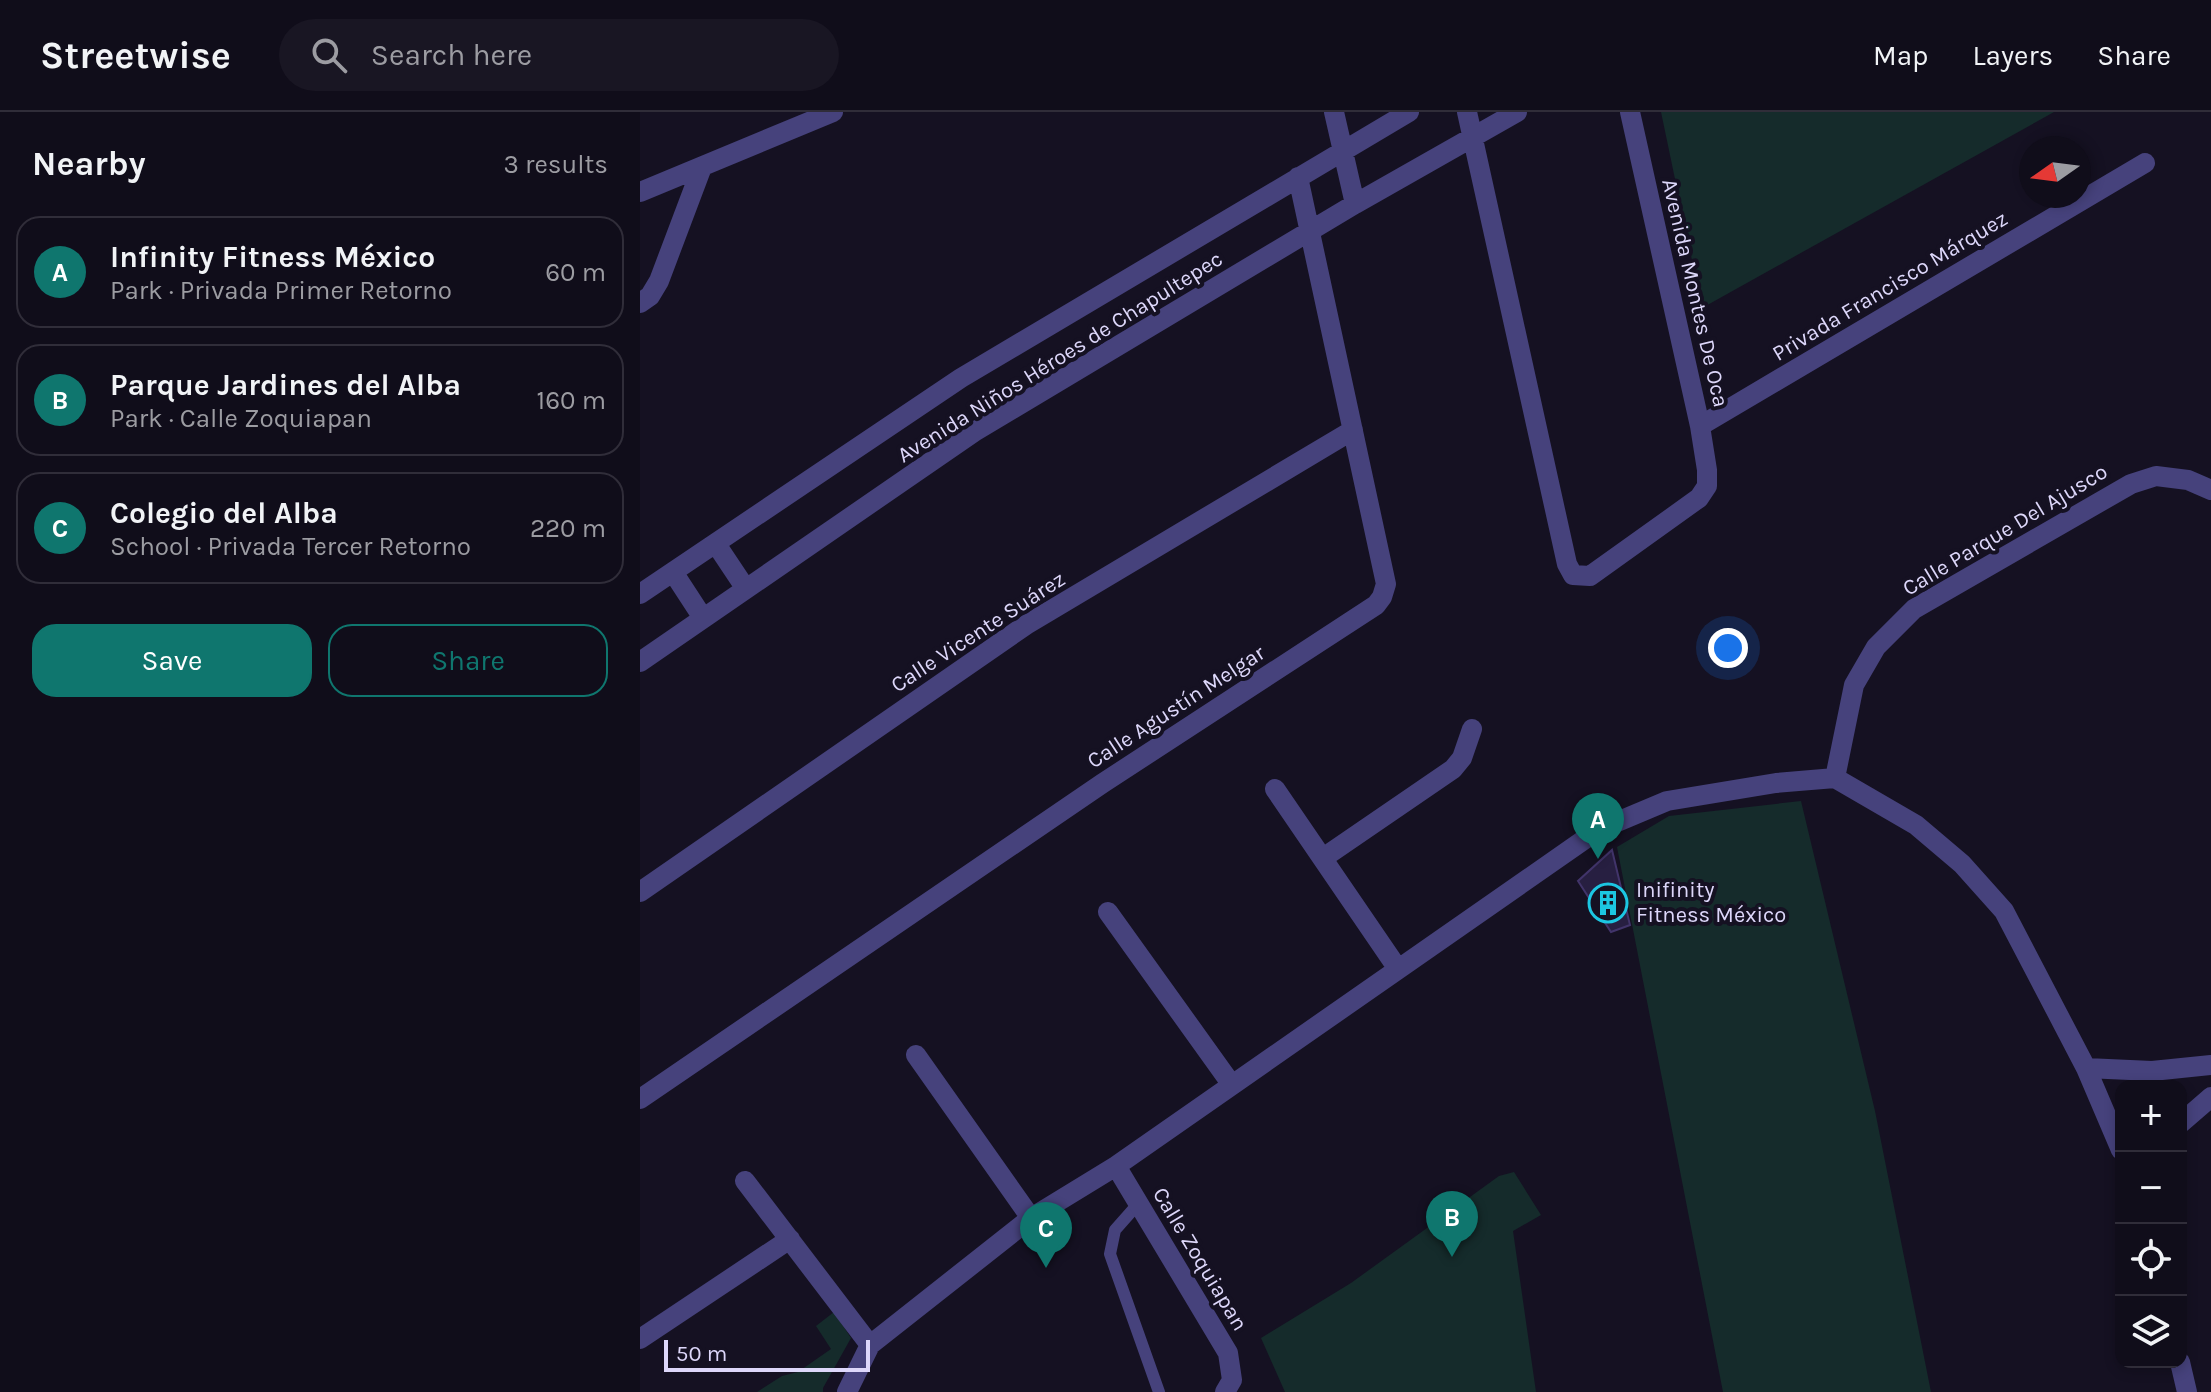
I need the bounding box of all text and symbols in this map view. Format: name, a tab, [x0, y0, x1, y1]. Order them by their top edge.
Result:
search box	[279, 19, 839, 91]
text: Streetwise	[40, 33, 231, 78]
icon: search	[307, 33, 351, 77]
text: Search here	[371, 37, 532, 73]
text: Map	[1873, 39, 1928, 72]
text: Layers	[1972, 39, 2053, 72]
text: Share	[2097, 39, 2171, 72]
north arrow	[2019, 136, 2091, 208]
text: Nearby	[32, 144, 146, 184]
text: 3 results	[504, 149, 608, 180]
street label: Avenida Montes De Oca	[1656, 176, 1734, 410]
street label: Privada Francisco Márquez	[1768, 205, 2012, 367]
text: Infinity Fitness México	[110, 239, 435, 275]
street label: Avenida Niños Héroes de Chapultepec	[893, 246, 1227, 468]
text: A	[52, 257, 68, 288]
text: 60 m	[545, 257, 606, 288]
text: Park · Privada Primer Retorno	[110, 275, 452, 306]
text: Parque Jardines del Alba	[110, 367, 461, 403]
text: B	[52, 385, 68, 416]
text: 160 m	[537, 385, 606, 416]
text: Park · Calle Zoquiapan	[110, 403, 372, 434]
street label: Calle Parque Del Ajusco	[1898, 458, 2112, 602]
text: Colegio del Alba	[110, 495, 338, 531]
text: C	[52, 513, 68, 544]
text: 220 m	[530, 513, 606, 544]
text: School · Privada Tercer Retorno	[110, 531, 471, 562]
street label: Calle Vicente Suárez	[886, 566, 1070, 698]
button: Save	[32, 624, 312, 697]
button: Share	[328, 624, 608, 697]
your location	[1708, 628, 1748, 668]
street label: Calle Agustín Melgar	[1082, 640, 1270, 774]
pin: A	[1572, 793, 1624, 859]
place label: Inifinity Fitness México	[1636, 877, 1786, 928]
building icon: Inifinity Fitness México	[1587, 882, 1629, 924]
map controls	[2115, 1080, 2187, 1368]
button: +	[2115, 1080, 2187, 1152]
button: −	[2115, 1152, 2187, 1224]
street label: Calle Zoquiapan	[1147, 1183, 1253, 1335]
pin: B	[1426, 1191, 1478, 1257]
pin: C	[1020, 1202, 1072, 1268]
button: locate	[2115, 1224, 2187, 1296]
button: layers	[2115, 1296, 2187, 1368]
scale bar	[664, 1336, 870, 1372]
text: 50 m	[676, 1341, 727, 1367]

